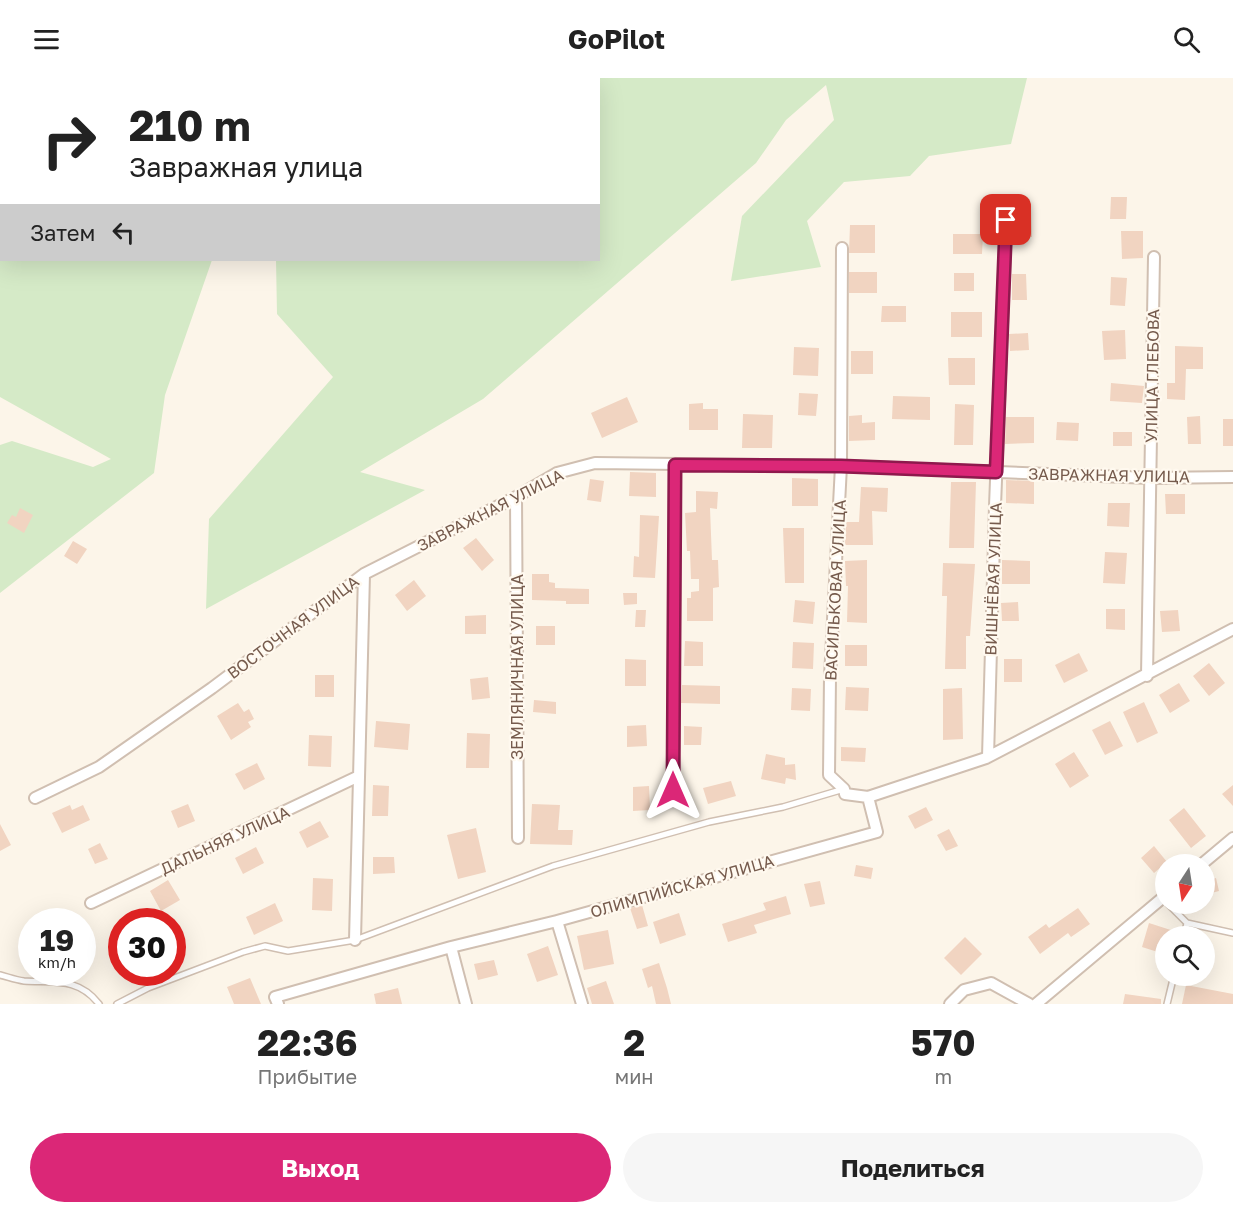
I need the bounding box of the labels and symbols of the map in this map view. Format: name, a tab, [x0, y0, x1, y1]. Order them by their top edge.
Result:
pin	[980, 194, 1031, 245]
street label: УЛИЦА ГЛЕБОВА	[1141, 309, 1163, 443]
street label: ЗАВРАЖНАЯ УЛИЦА	[413, 464, 567, 556]
street label: ЗАВРАЖНАЯ УЛИЦА	[1028, 464, 1190, 486]
street label: ВАСИЛЬКОВАЯ УЛИЦА	[820, 499, 850, 681]
street label: ВИШНЁВАЯ УЛИЦА	[980, 502, 1006, 656]
street label: ВОСТОЧНАЯ УЛИЦА	[223, 571, 363, 683]
street label: ЗЕМЛЯНИЧНАЯ УЛИЦА	[507, 574, 527, 760]
position arrow	[641, 758, 705, 822]
street label: ДАЛЬНЯЯ УЛИЦА	[157, 801, 293, 879]
street label: ОЛИМПИЙСКАЯ УЛИЦА	[588, 850, 777, 922]
north arrow	[1155, 854, 1215, 914]
speed limit sign: 30	[108, 908, 186, 986]

